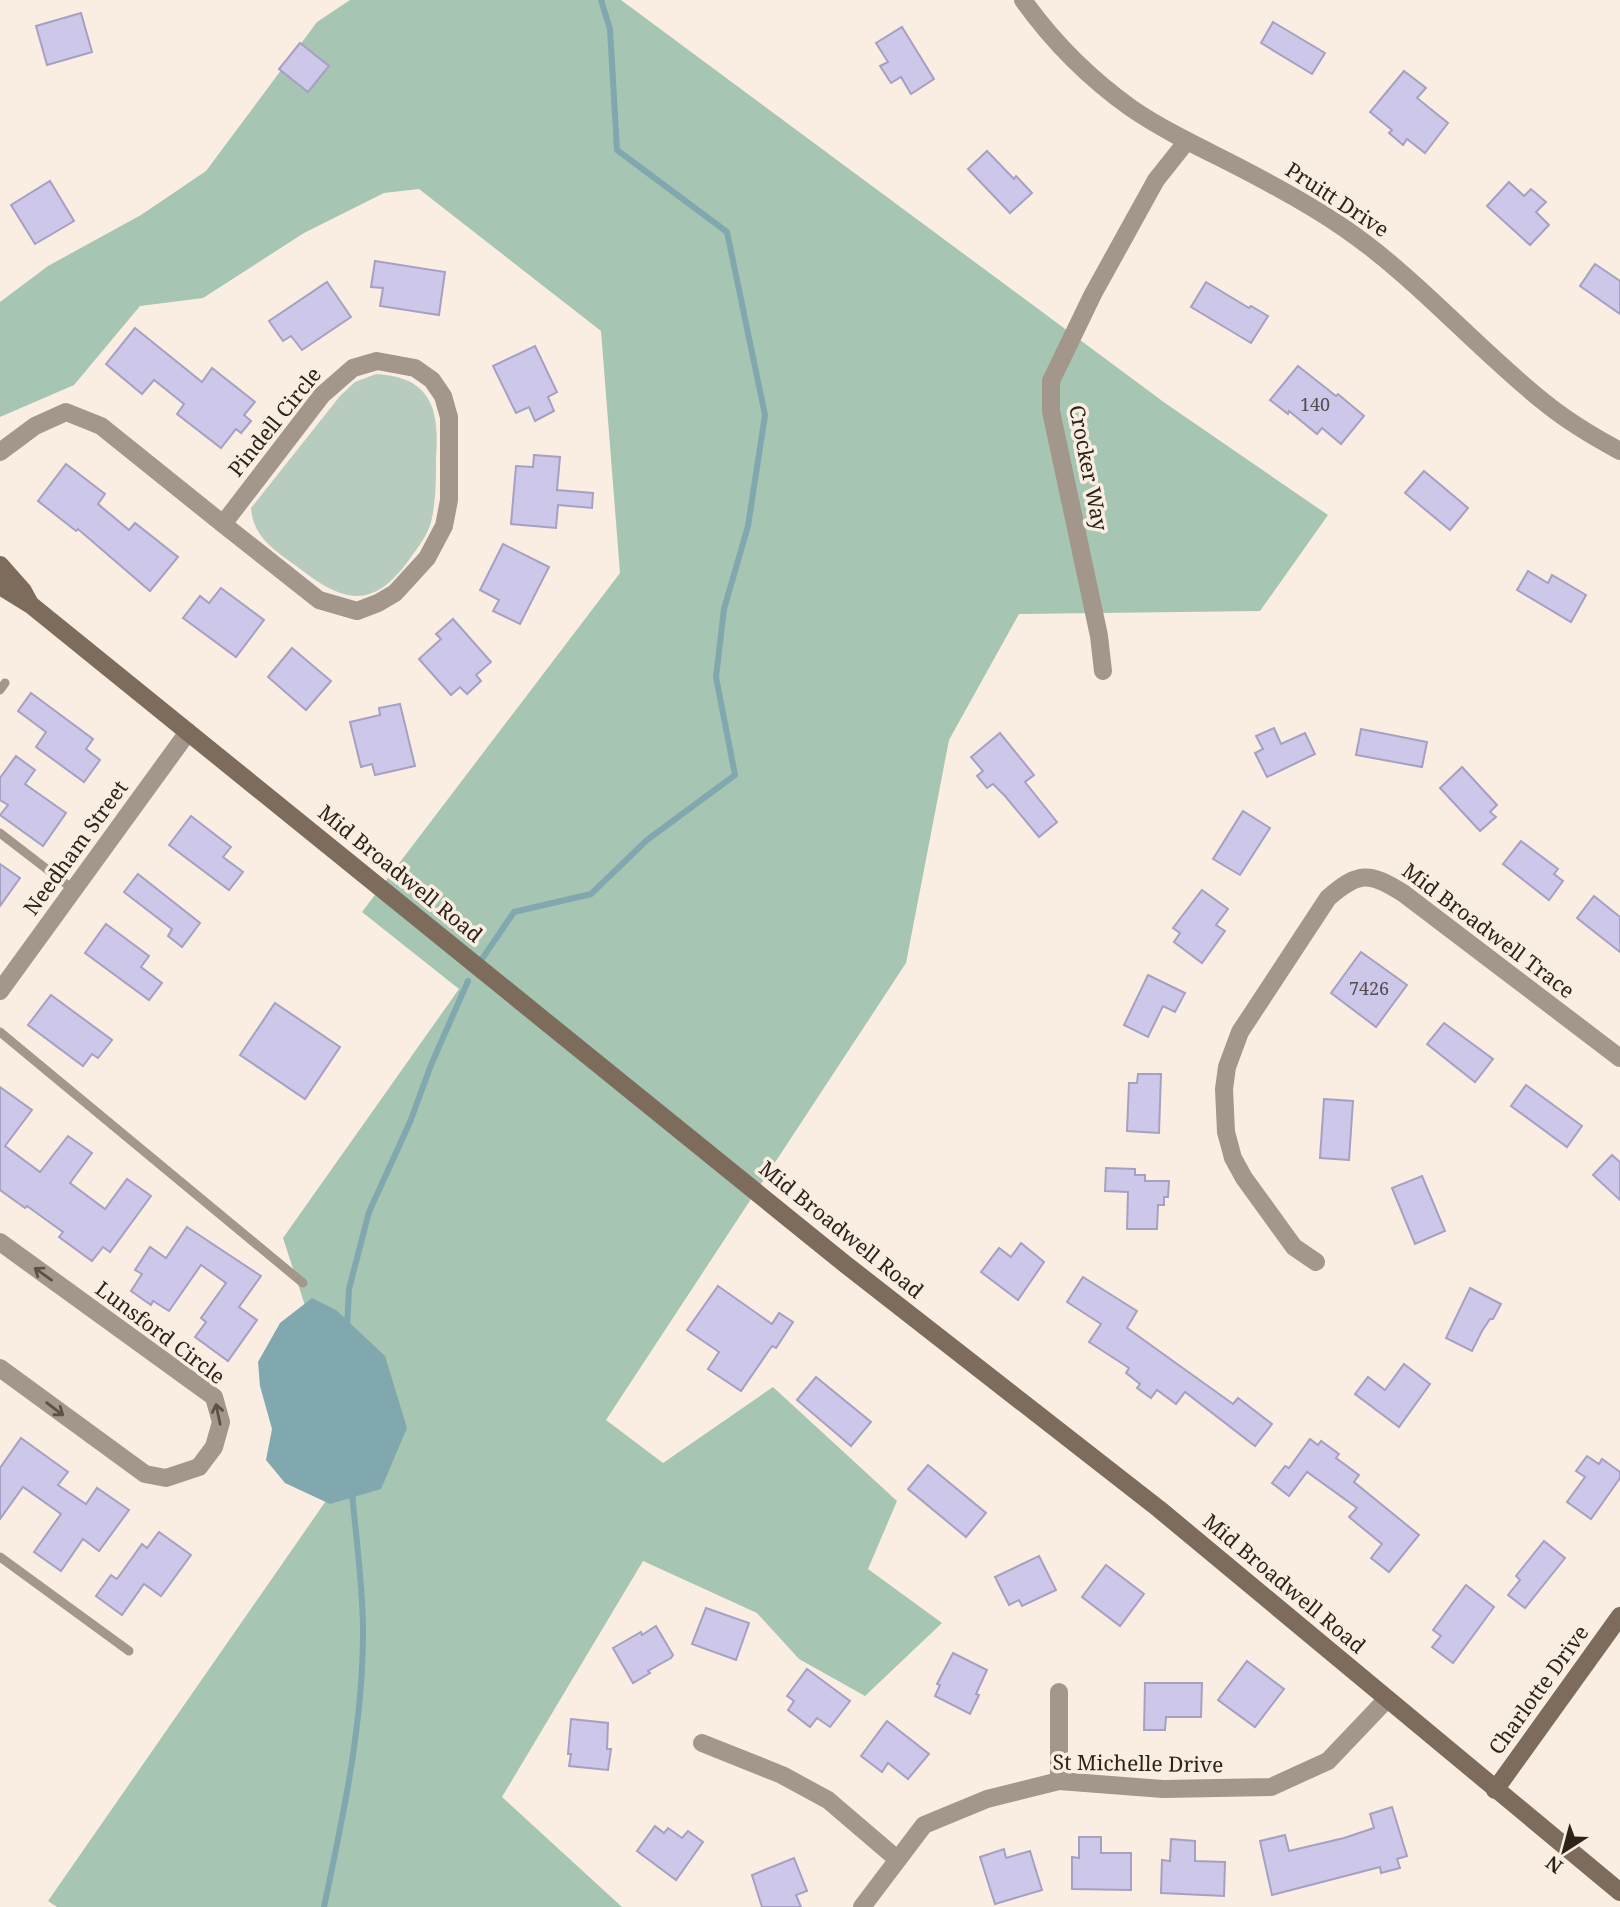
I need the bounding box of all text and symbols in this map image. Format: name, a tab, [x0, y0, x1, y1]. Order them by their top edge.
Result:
street label: Pruitt Drive	[1280, 155, 1395, 243]
street label: Pindell Circle	[221, 361, 327, 482]
house number: 140	[1300, 392, 1330, 416]
street label: Crocker Way	[1063, 403, 1115, 533]
street label: Needham Street	[17, 774, 134, 921]
street label: Mid Broadwell Road	[313, 798, 489, 948]
street label: Mid Broadwell Trace	[1397, 856, 1580, 1004]
house number: 7426	[1349, 976, 1389, 1000]
street label: Mid Broadwell Road	[754, 1154, 930, 1304]
one-way arrow	[34, 1266, 53, 1281]
street label: Lunsford Circle	[90, 1274, 231, 1390]
one-way arrow	[45, 1401, 64, 1416]
one-way arrow	[210, 1403, 223, 1425]
street label: Mid Broadwell Road	[1198, 1507, 1372, 1659]
street label: Charlotte Drive	[1482, 1619, 1595, 1760]
street label: St Michelle Drive	[1052, 1748, 1224, 1778]
north arrow	[1529, 1816, 1599, 1886]
text: N	[1540, 1850, 1568, 1880]

